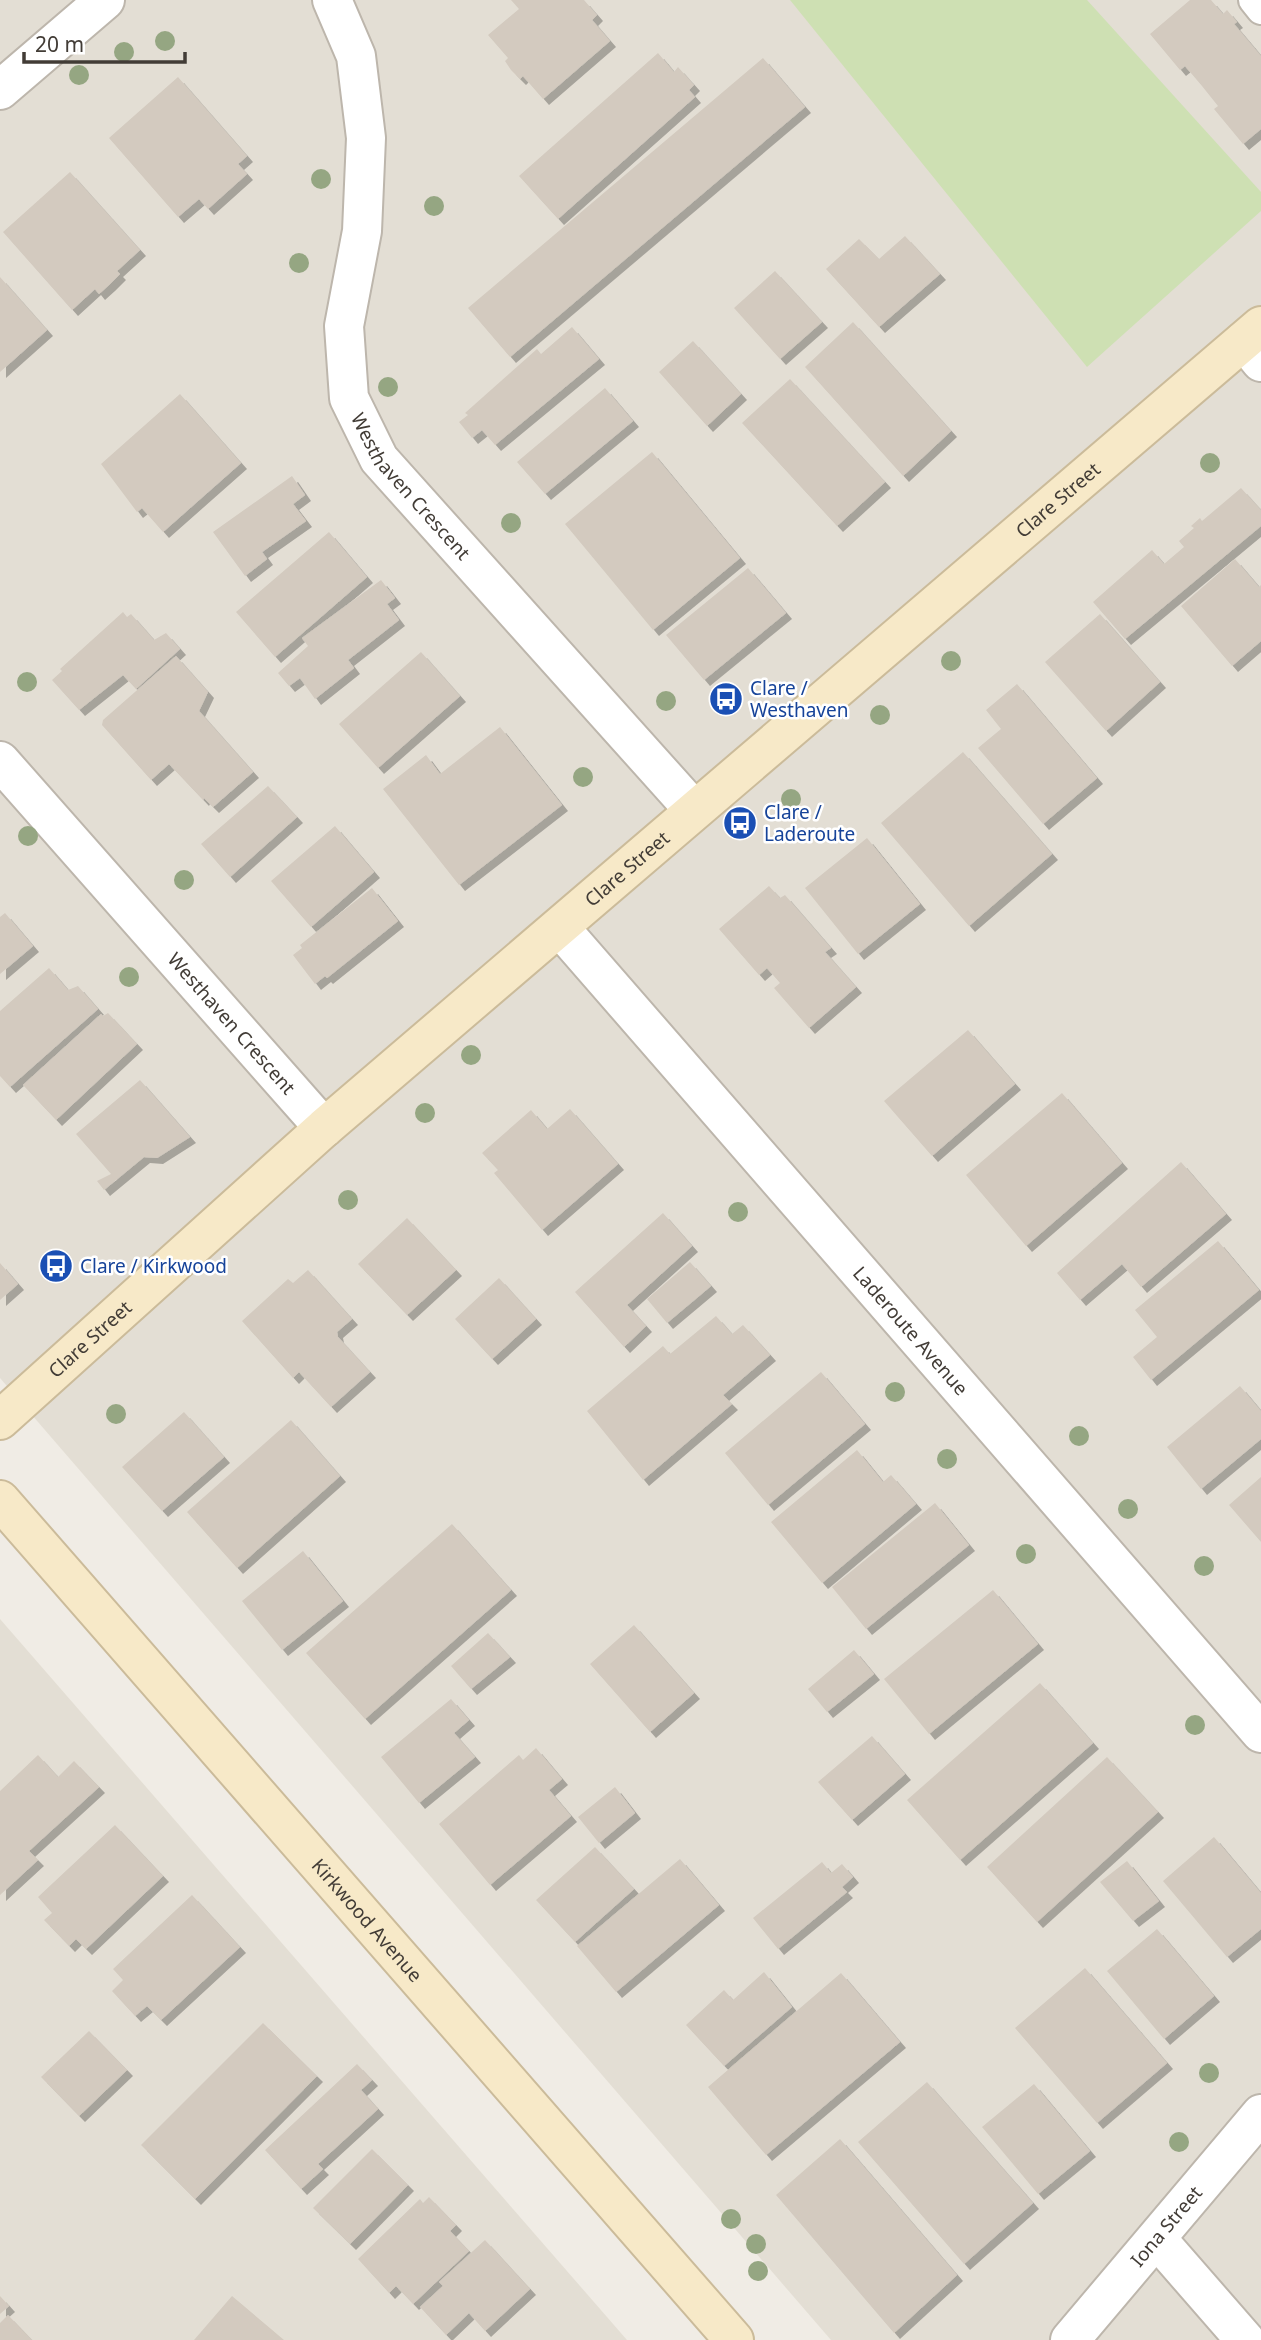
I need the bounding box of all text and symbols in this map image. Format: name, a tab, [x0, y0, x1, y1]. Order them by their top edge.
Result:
scale bar	[24, 21, 186, 65]
text: 20 m	[35, 30, 84, 58]
street label: Westhaven Crescent	[345, 408, 476, 565]
street label: Clare Street	[1010, 456, 1106, 544]
place label: Clare / Westhaven	[750, 675, 848, 723]
bus stop icon: Clare / Westhaven	[707, 680, 745, 718]
place label: Clare / Laderoute	[764, 799, 855, 847]
bus stop icon: Clare / Laderoute	[721, 804, 759, 842]
street label: Clare Street	[579, 825, 675, 912]
street label: Westhaven Crescent	[162, 947, 301, 1100]
bus stop icon: Clare / Kirkwood	[37, 1247, 75, 1285]
place label: Clare / Kirkwood	[80, 1253, 227, 1279]
street label: Laderoute Avenue	[847, 1261, 974, 1401]
street label: Clare Street	[43, 1294, 137, 1383]
street label: Kirkwood Avenue	[306, 1853, 428, 1987]
street label: Iona Street	[1124, 2180, 1208, 2272]

